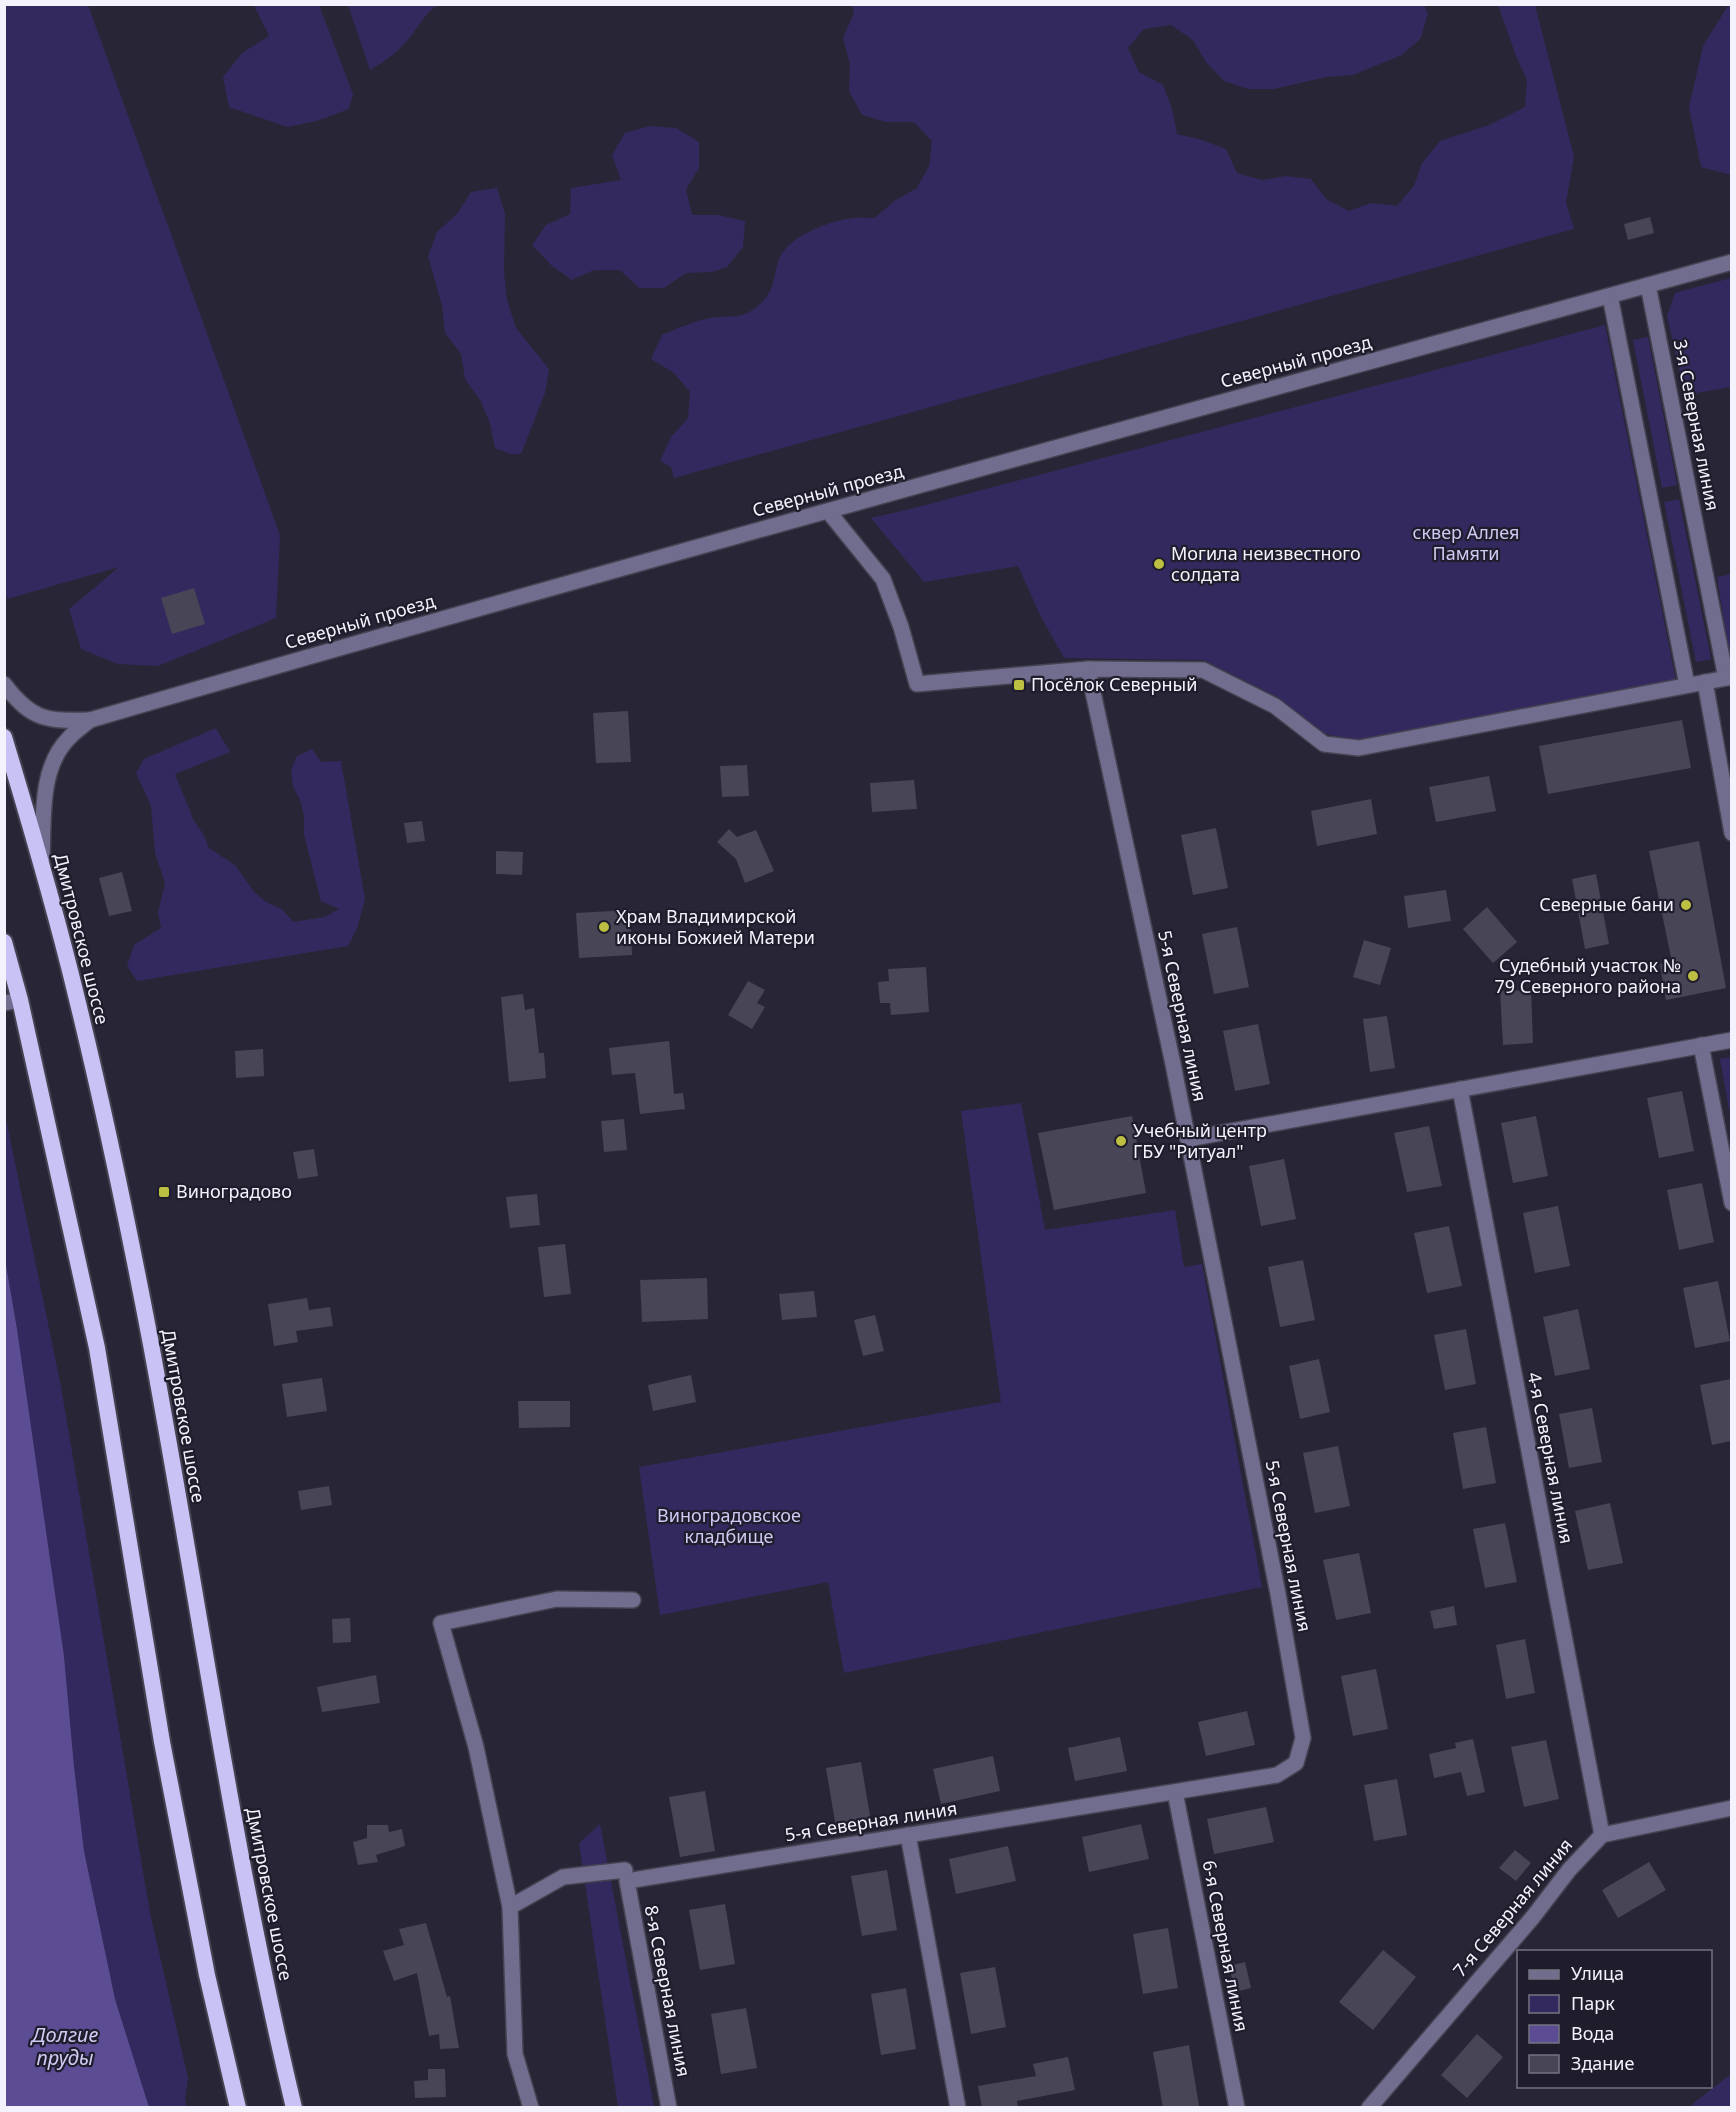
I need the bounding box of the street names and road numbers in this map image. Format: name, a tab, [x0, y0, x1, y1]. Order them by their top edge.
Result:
street label: Северный проезд	[1218, 329, 1374, 393]
street label: 3-я Северная линия	[1669, 337, 1725, 513]
street label: Северный проезд	[750, 458, 906, 522]
street label: Северный проезд	[282, 588, 438, 654]
street label: Дмитровское шоссе	[49, 851, 115, 1027]
street label: 5-я Северная линия	[1153, 928, 1213, 1103]
street label: Дмитровское шоссе	[157, 1327, 211, 1505]
street label: 4-я Северная линия	[1523, 1370, 1579, 1546]
street label: 5-я Северная линия	[1261, 1458, 1317, 1634]
street label: 5-я Северная линия	[783, 1796, 959, 1846]
street label: Дмитровское шоссе	[241, 1805, 299, 1982]
street label: 7-я Северная линия	[1447, 1833, 1577, 1982]
street label: 6-я Северная линия	[1198, 1858, 1254, 2034]
street label: 8-я Северная линия	[640, 1903, 696, 2079]

